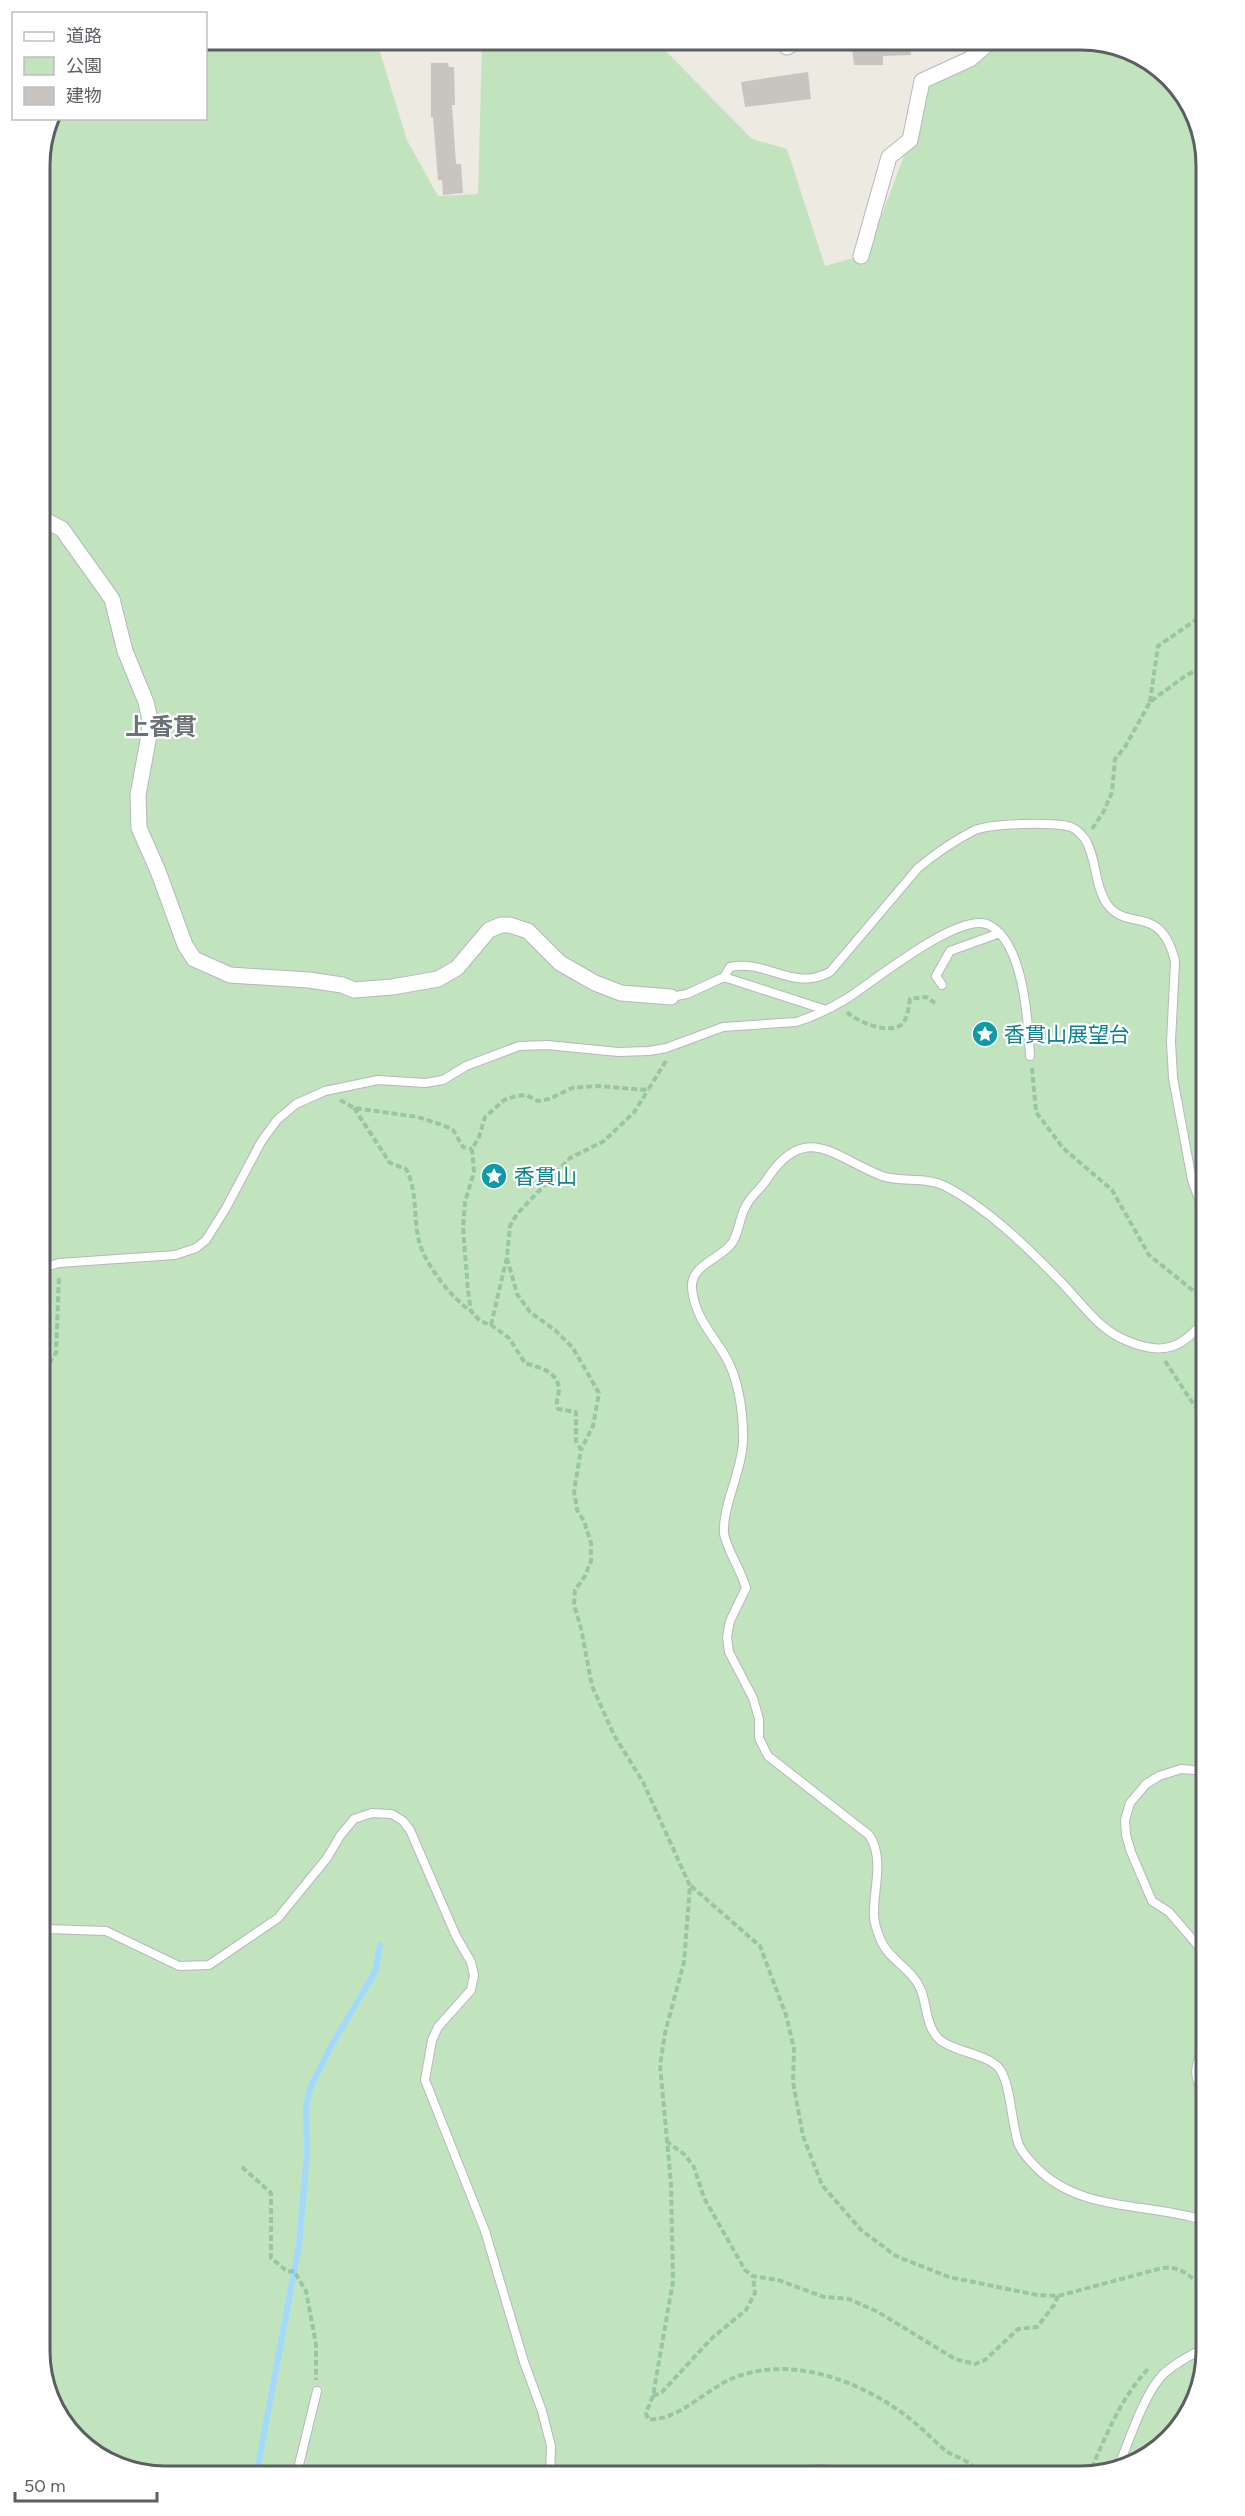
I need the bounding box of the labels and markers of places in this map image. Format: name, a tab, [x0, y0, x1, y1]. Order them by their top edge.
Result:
place icon: 香貫山展望台	[970, 1019, 1000, 1049]
place label: 香貫山展望台	[1004, 1022, 1130, 1047]
place icon: 香貫山	[479, 1161, 509, 1191]
place label: 香貫山	[514, 1164, 577, 1189]

